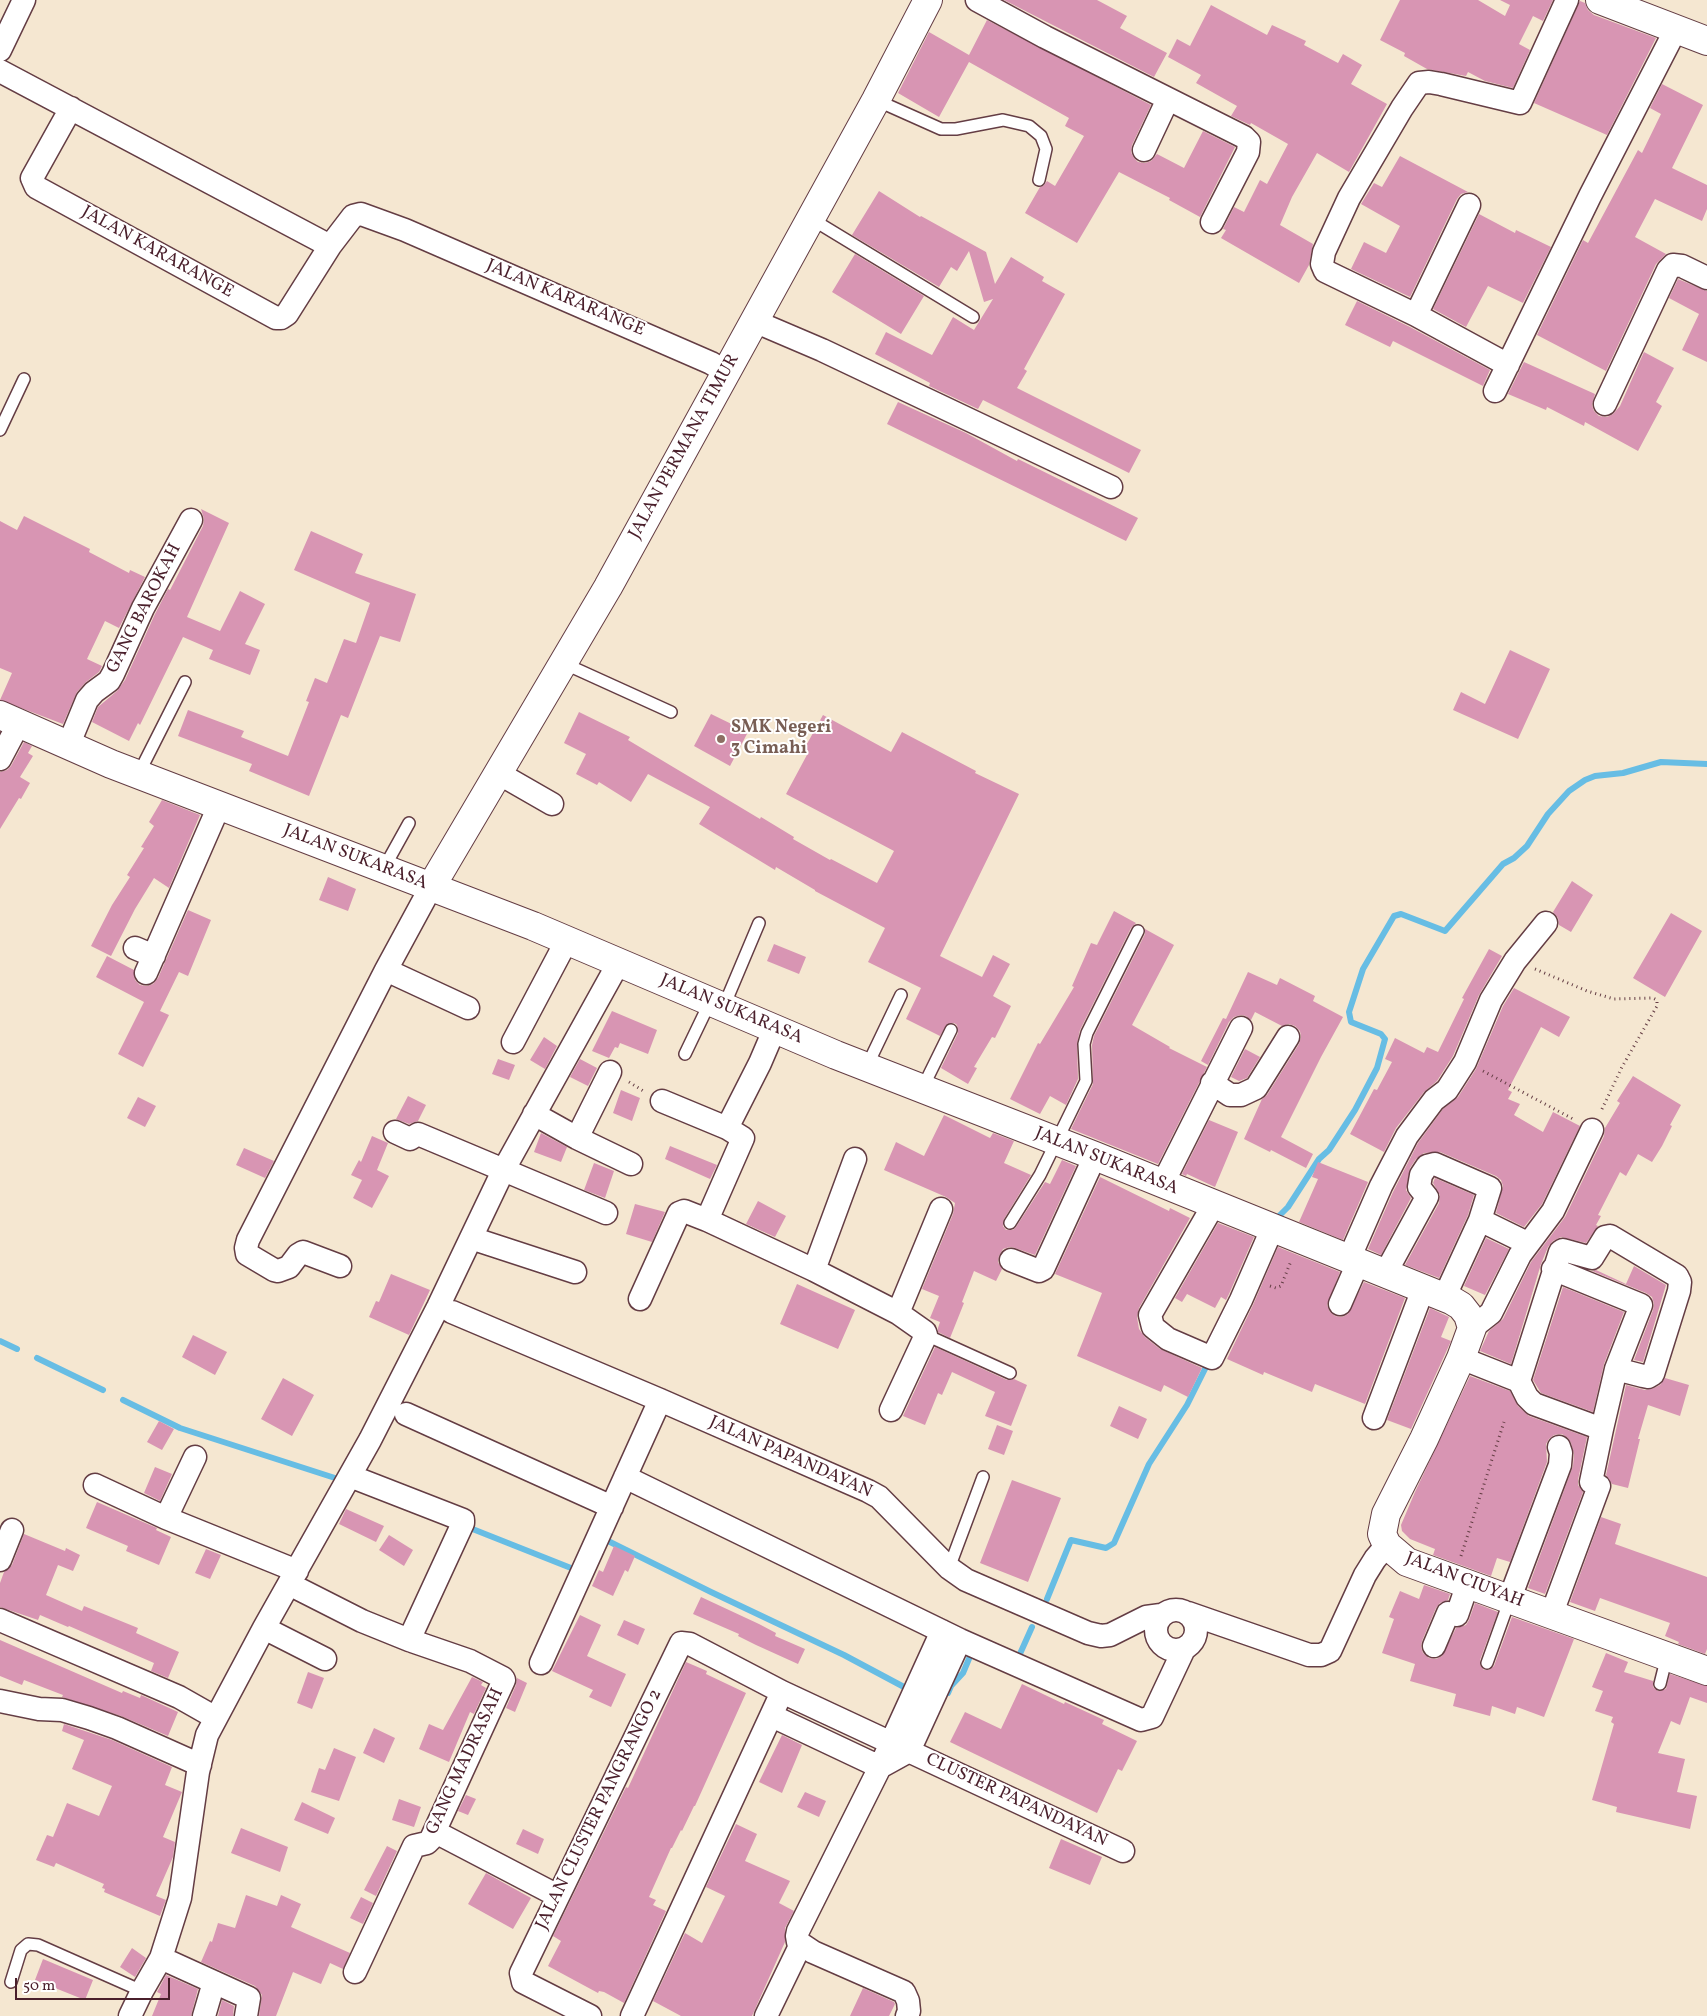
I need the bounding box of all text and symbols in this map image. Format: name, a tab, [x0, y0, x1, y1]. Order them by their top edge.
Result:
street label: JALAN KARARANGE	[77, 202, 237, 304]
street label: JALAN KARARANGE	[482, 256, 648, 342]
street label: JALAN PERMANA TIMUR	[625, 351, 745, 543]
street label: GANG BAROKAH	[103, 541, 187, 677]
place label: SMK Negeri 3 Cimahi	[731, 718, 831, 761]
marker: SMK Negeri 3 Cimahi	[715, 733, 727, 745]
street label: JALAN SUKARASA	[280, 821, 430, 895]
street label: JALAN SUKARASA	[656, 970, 806, 1050]
street label: JALAN SUKARASA	[1031, 1123, 1181, 1201]
street label: JALAN PAPANDAYAN	[705, 1412, 875, 1504]
street label: JALAN CIUYAH	[1402, 1549, 1526, 1613]
street label: GANG MADRASAH	[423, 1685, 509, 1839]
street label: JALAN CLUSTER PANGRANGO 2	[532, 1686, 668, 1934]
street label: CLUSTER PAPANDAYAN	[922, 1749, 1110, 1853]
scale bar	[18, 1968, 172, 2000]
text: 50 m	[23, 1976, 55, 1997]

